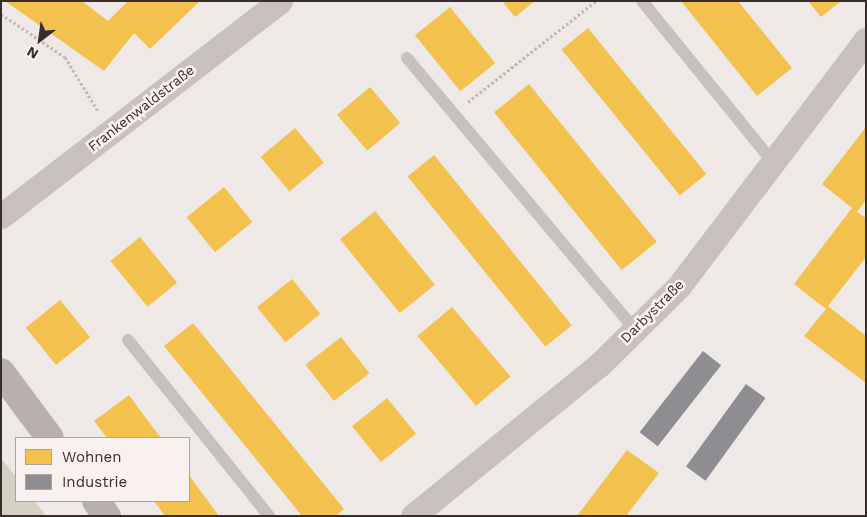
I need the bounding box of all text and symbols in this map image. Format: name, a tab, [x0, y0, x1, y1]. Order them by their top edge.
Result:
north arrow	[15, 15, 65, 65]
text: N	[24, 43, 41, 63]
street label: Frankenwaldstraße	[84, 61, 198, 155]
street label: Darbystraße	[617, 276, 687, 346]
legend	[15, 437, 190, 502]
text: Wohnen	[62, 448, 121, 466]
text: Industrie	[62, 473, 127, 491]

